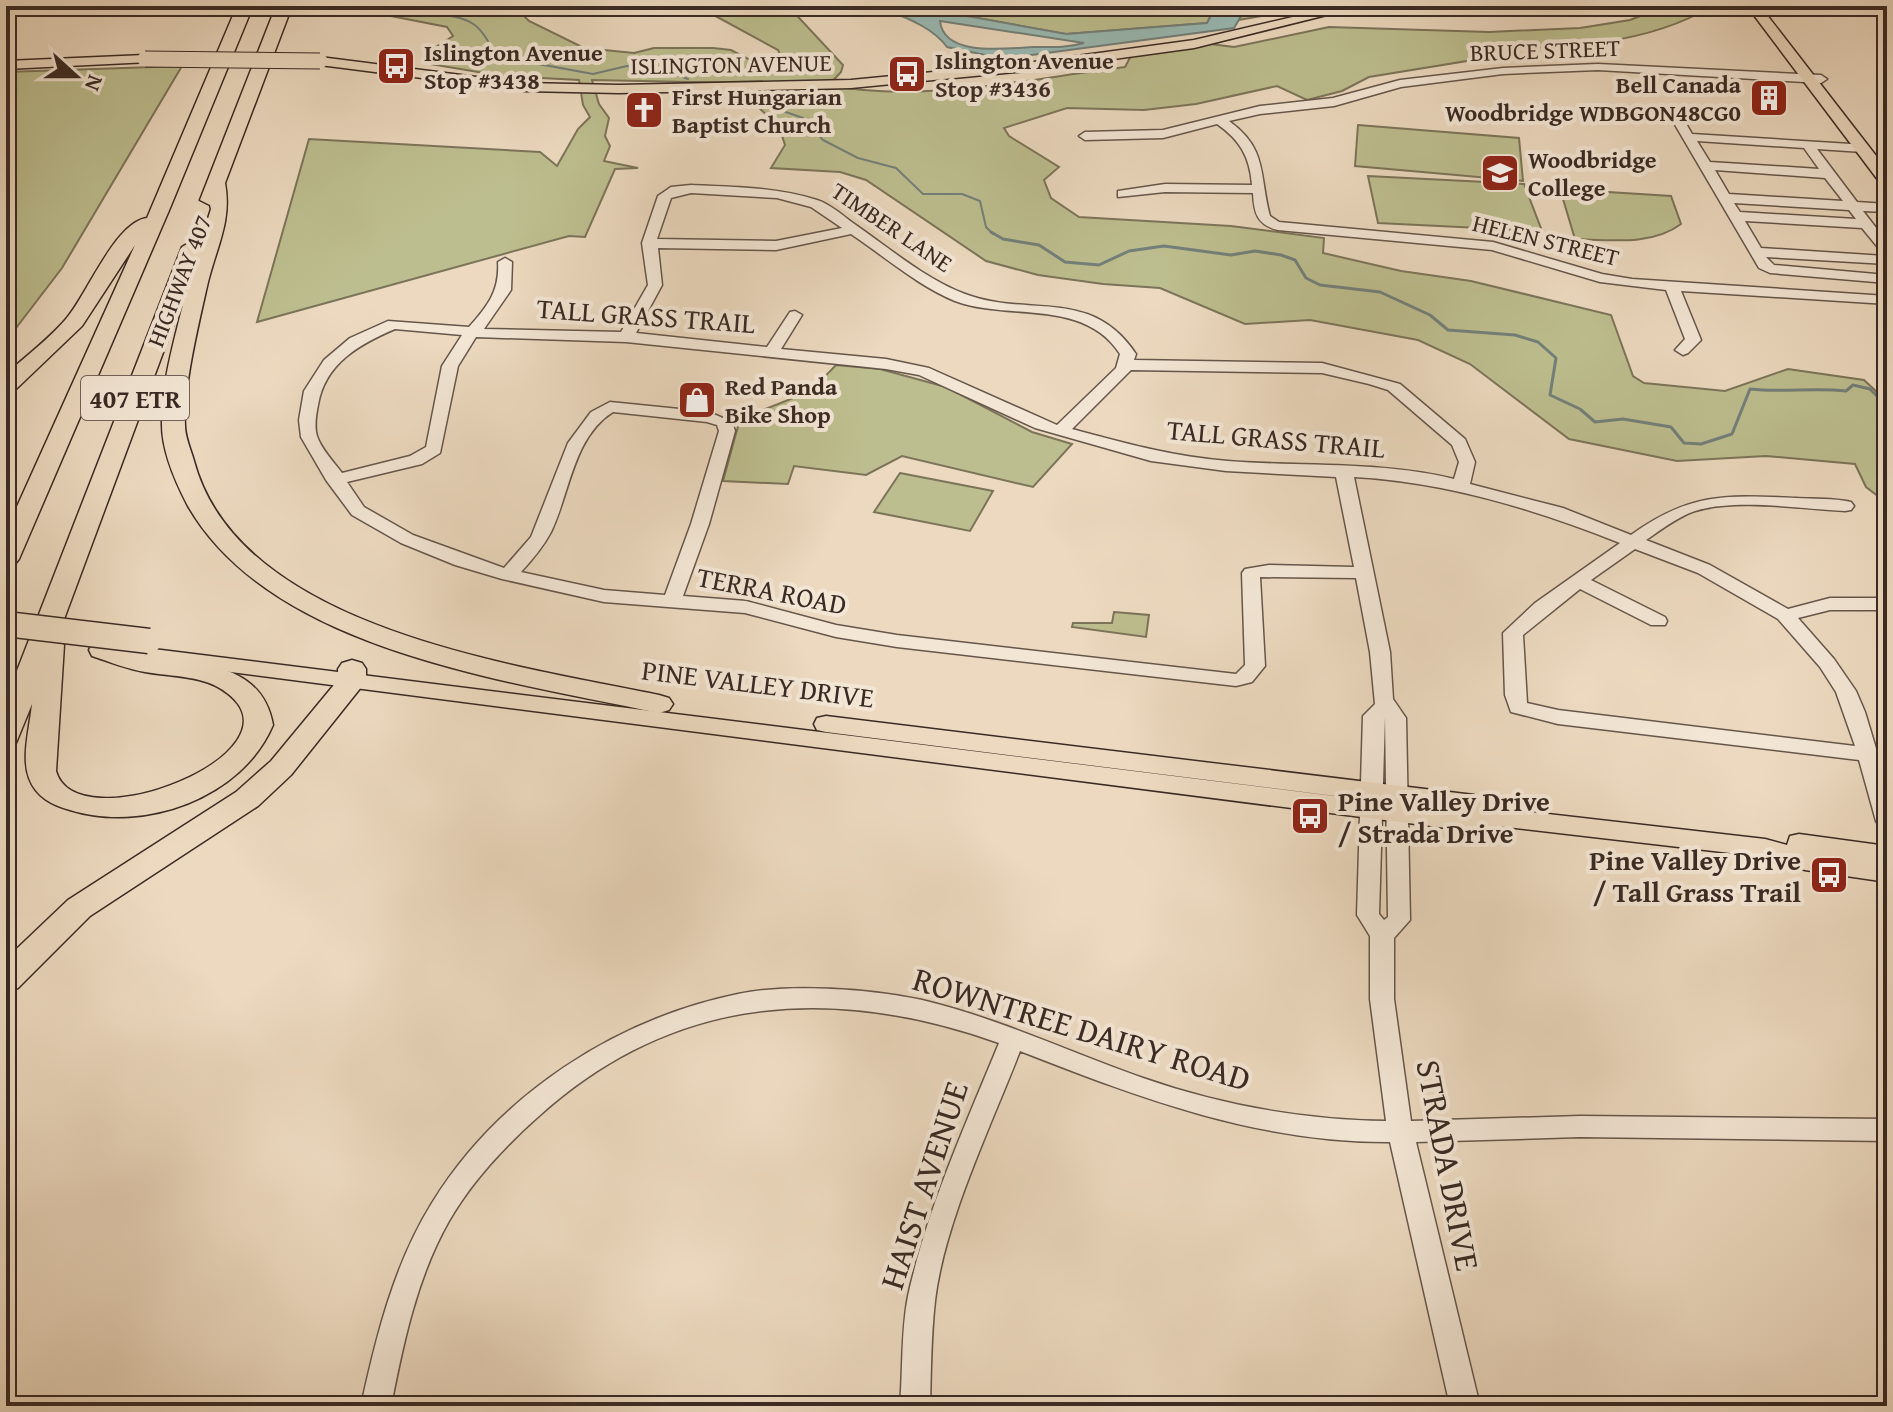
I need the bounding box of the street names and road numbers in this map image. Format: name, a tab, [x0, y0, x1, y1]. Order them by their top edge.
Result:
street label: BRUCE STREET	[1469, 30, 1621, 70]
street label: ISLINGTON AVENUE	[630, 45, 832, 83]
street label: TIMBER LANE	[824, 174, 960, 280]
street label: HELEN STREET	[1469, 205, 1623, 275]
street label: HIGHWAY 407	[138, 210, 220, 352]
street label: TALL GRASS TRAIL	[536, 287, 757, 343]
road number: 407 ETR	[81, 376, 189, 420]
street label: TALL GRASS TRAIL	[1165, 408, 1387, 468]
street label: TERRA ROAD	[694, 555, 850, 625]
street label: PINE VALLEY DRIVE	[640, 648, 876, 718]
street label: ROWNTREE DAIRY ROAD	[907, 953, 1257, 1103]
street label: STRADA DRIVE	[1405, 1055, 1493, 1275]
street label: HAIST AVENUE	[866, 1075, 980, 1295]

